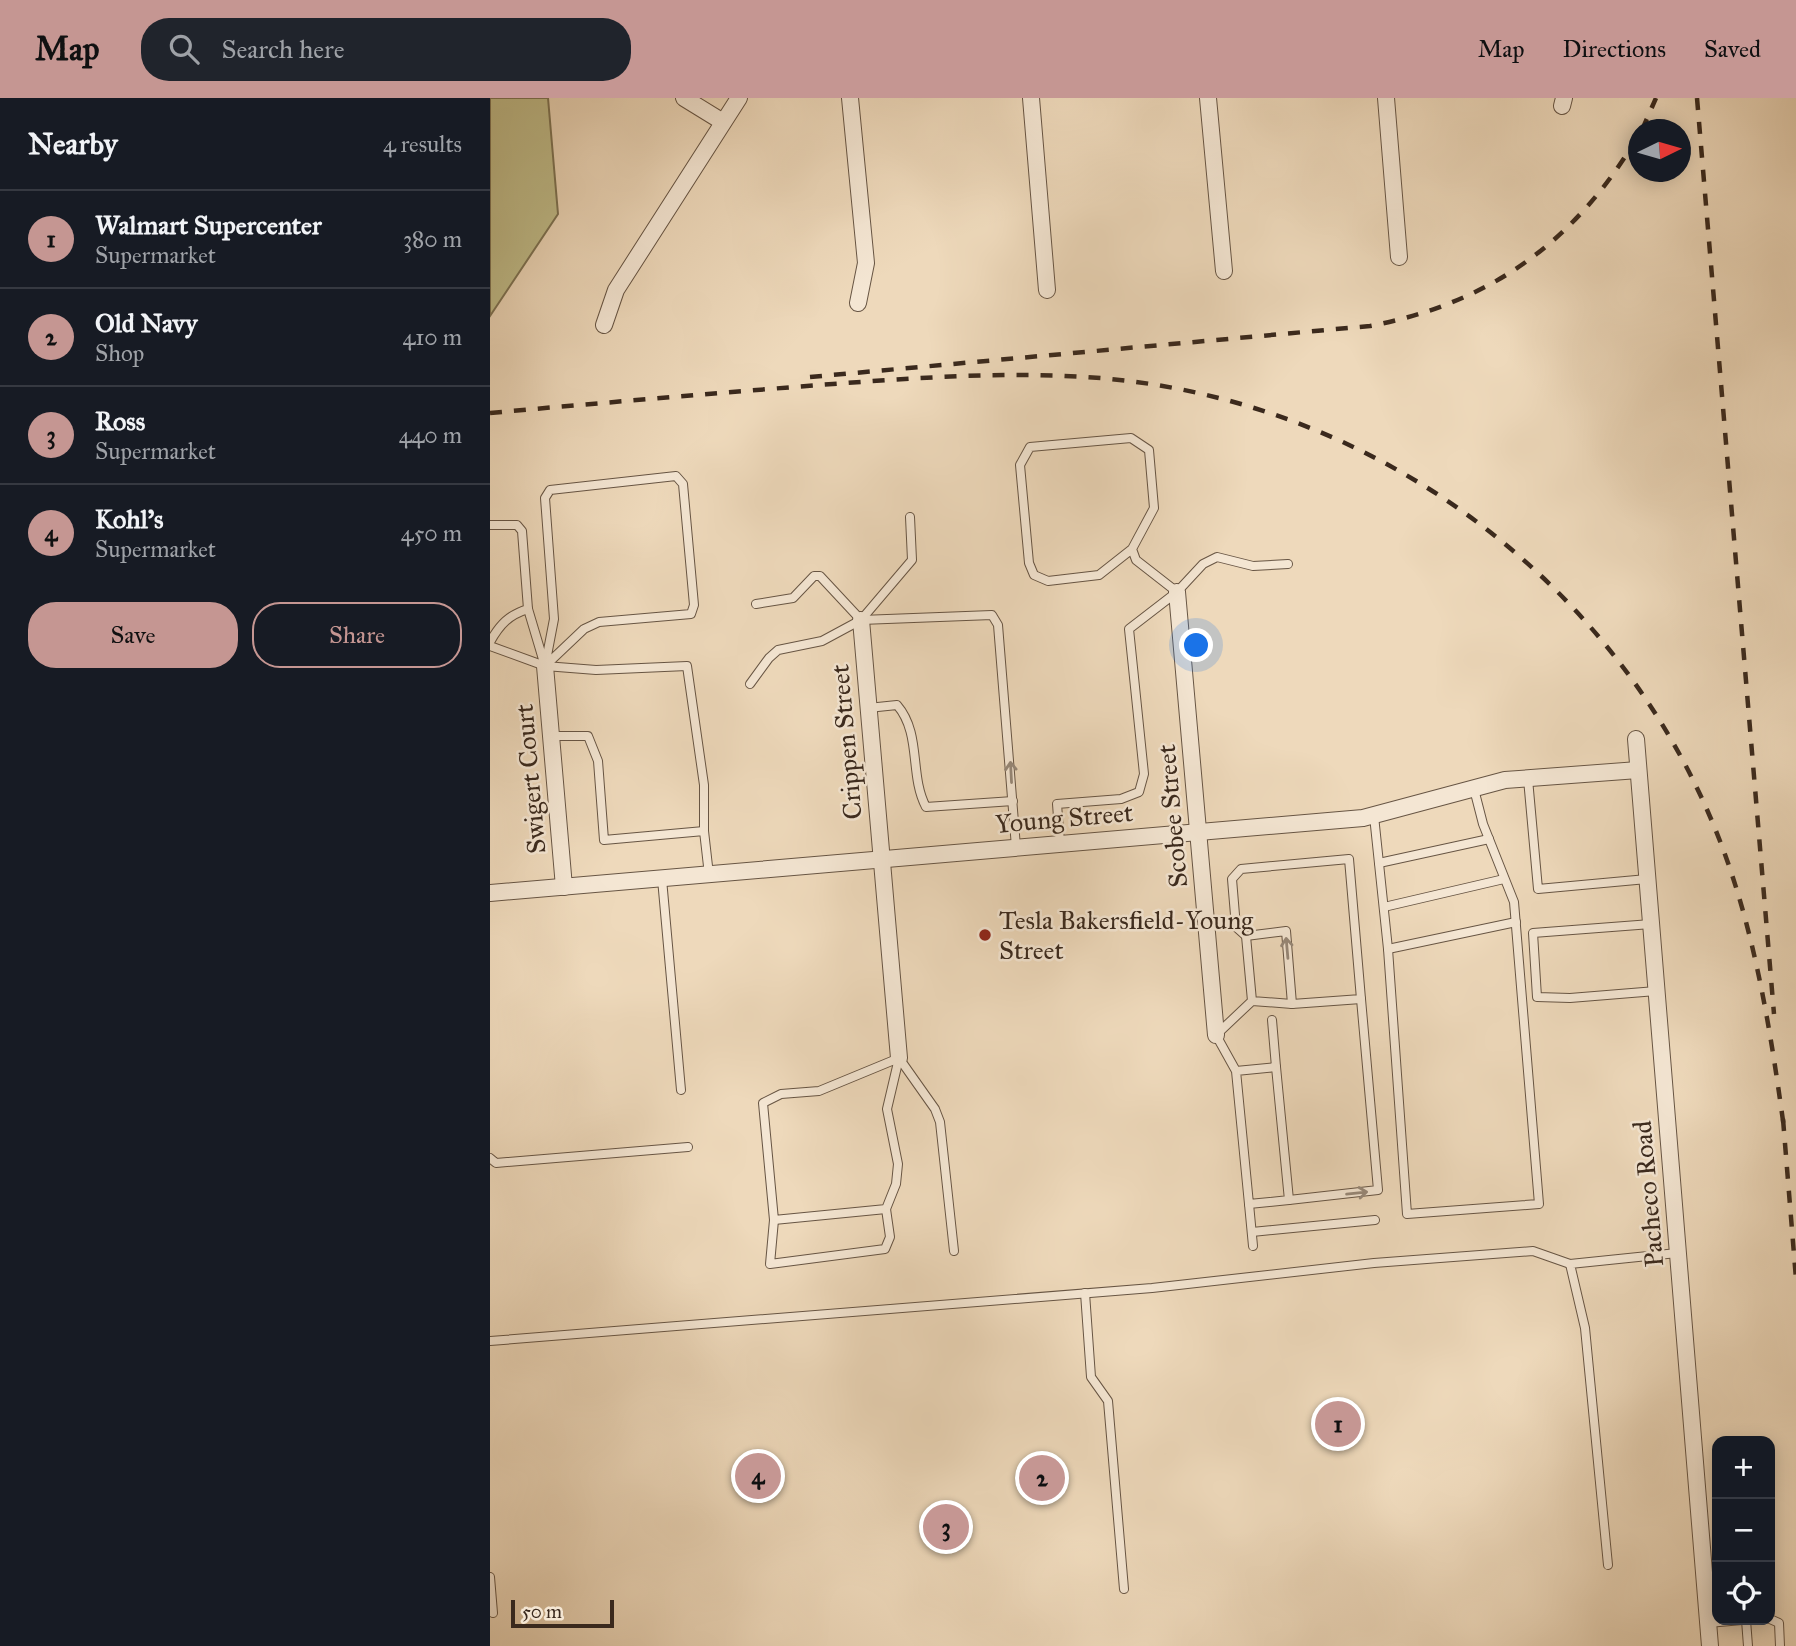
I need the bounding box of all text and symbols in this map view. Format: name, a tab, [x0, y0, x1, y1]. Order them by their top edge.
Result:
search box	[141, 18, 631, 81]
text: Map	[35, 29, 99, 69]
icon: search	[165, 30, 203, 68]
text: Search here	[221, 33, 345, 65]
text: Map	[1478, 34, 1525, 64]
text: Directions	[1563, 34, 1666, 64]
text: Saved	[1704, 34, 1761, 64]
north arrow	[1628, 119, 1691, 182]
text: Nearby	[28, 126, 118, 162]
text: 4 results	[383, 130, 462, 158]
text: Walmart Supercenter	[95, 209, 322, 241]
text: 1	[46, 225, 56, 253]
text: 380 m	[403, 225, 462, 253]
text: Supermarket	[95, 241, 216, 269]
text: Old Navy	[95, 307, 197, 339]
text: 2	[45, 323, 57, 351]
text: 410 m	[403, 323, 462, 351]
text: Shop	[95, 339, 144, 367]
text: Ross	[95, 405, 145, 437]
text: 3	[46, 421, 56, 449]
text: 440 m	[399, 421, 462, 449]
text: Supermarket	[95, 437, 216, 465]
text: Kohl's	[95, 503, 164, 535]
text: 4	[45, 519, 57, 547]
text: 450 m	[401, 519, 462, 547]
text: Supermarket	[95, 535, 216, 563]
button: Save	[28, 602, 238, 668]
button: Share	[252, 602, 462, 668]
your location	[1179, 628, 1213, 662]
street label: Crippen Street	[823, 663, 869, 821]
street label: Swigert Court	[508, 703, 552, 855]
street label: Scobee Street	[1150, 743, 1194, 889]
one-way arrow	[1005, 761, 1018, 784]
street label: Young Street	[994, 796, 1134, 840]
place label: Tesla Bakersfield-Young Street	[999, 904, 1254, 966]
marker: Tesla Bakersfield-Young Street	[977, 927, 993, 943]
one-way arrow	[1280, 937, 1293, 959]
street label: Pacheco Road	[1626, 1119, 1670, 1269]
one-way arrow	[1345, 1186, 1368, 1199]
pin: 1	[1315, 1398, 1361, 1450]
map controls	[1712, 1436, 1775, 1625]
button: +	[1712, 1436, 1775, 1499]
pin: 4	[735, 1450, 781, 1502]
pin: 2	[1019, 1452, 1065, 1504]
button: −	[1712, 1499, 1775, 1562]
pin: 3	[923, 1501, 969, 1553]
button: locate	[1712, 1562, 1775, 1625]
scale bar	[511, 1597, 614, 1629]
text: 50 m	[522, 1600, 562, 1623]

